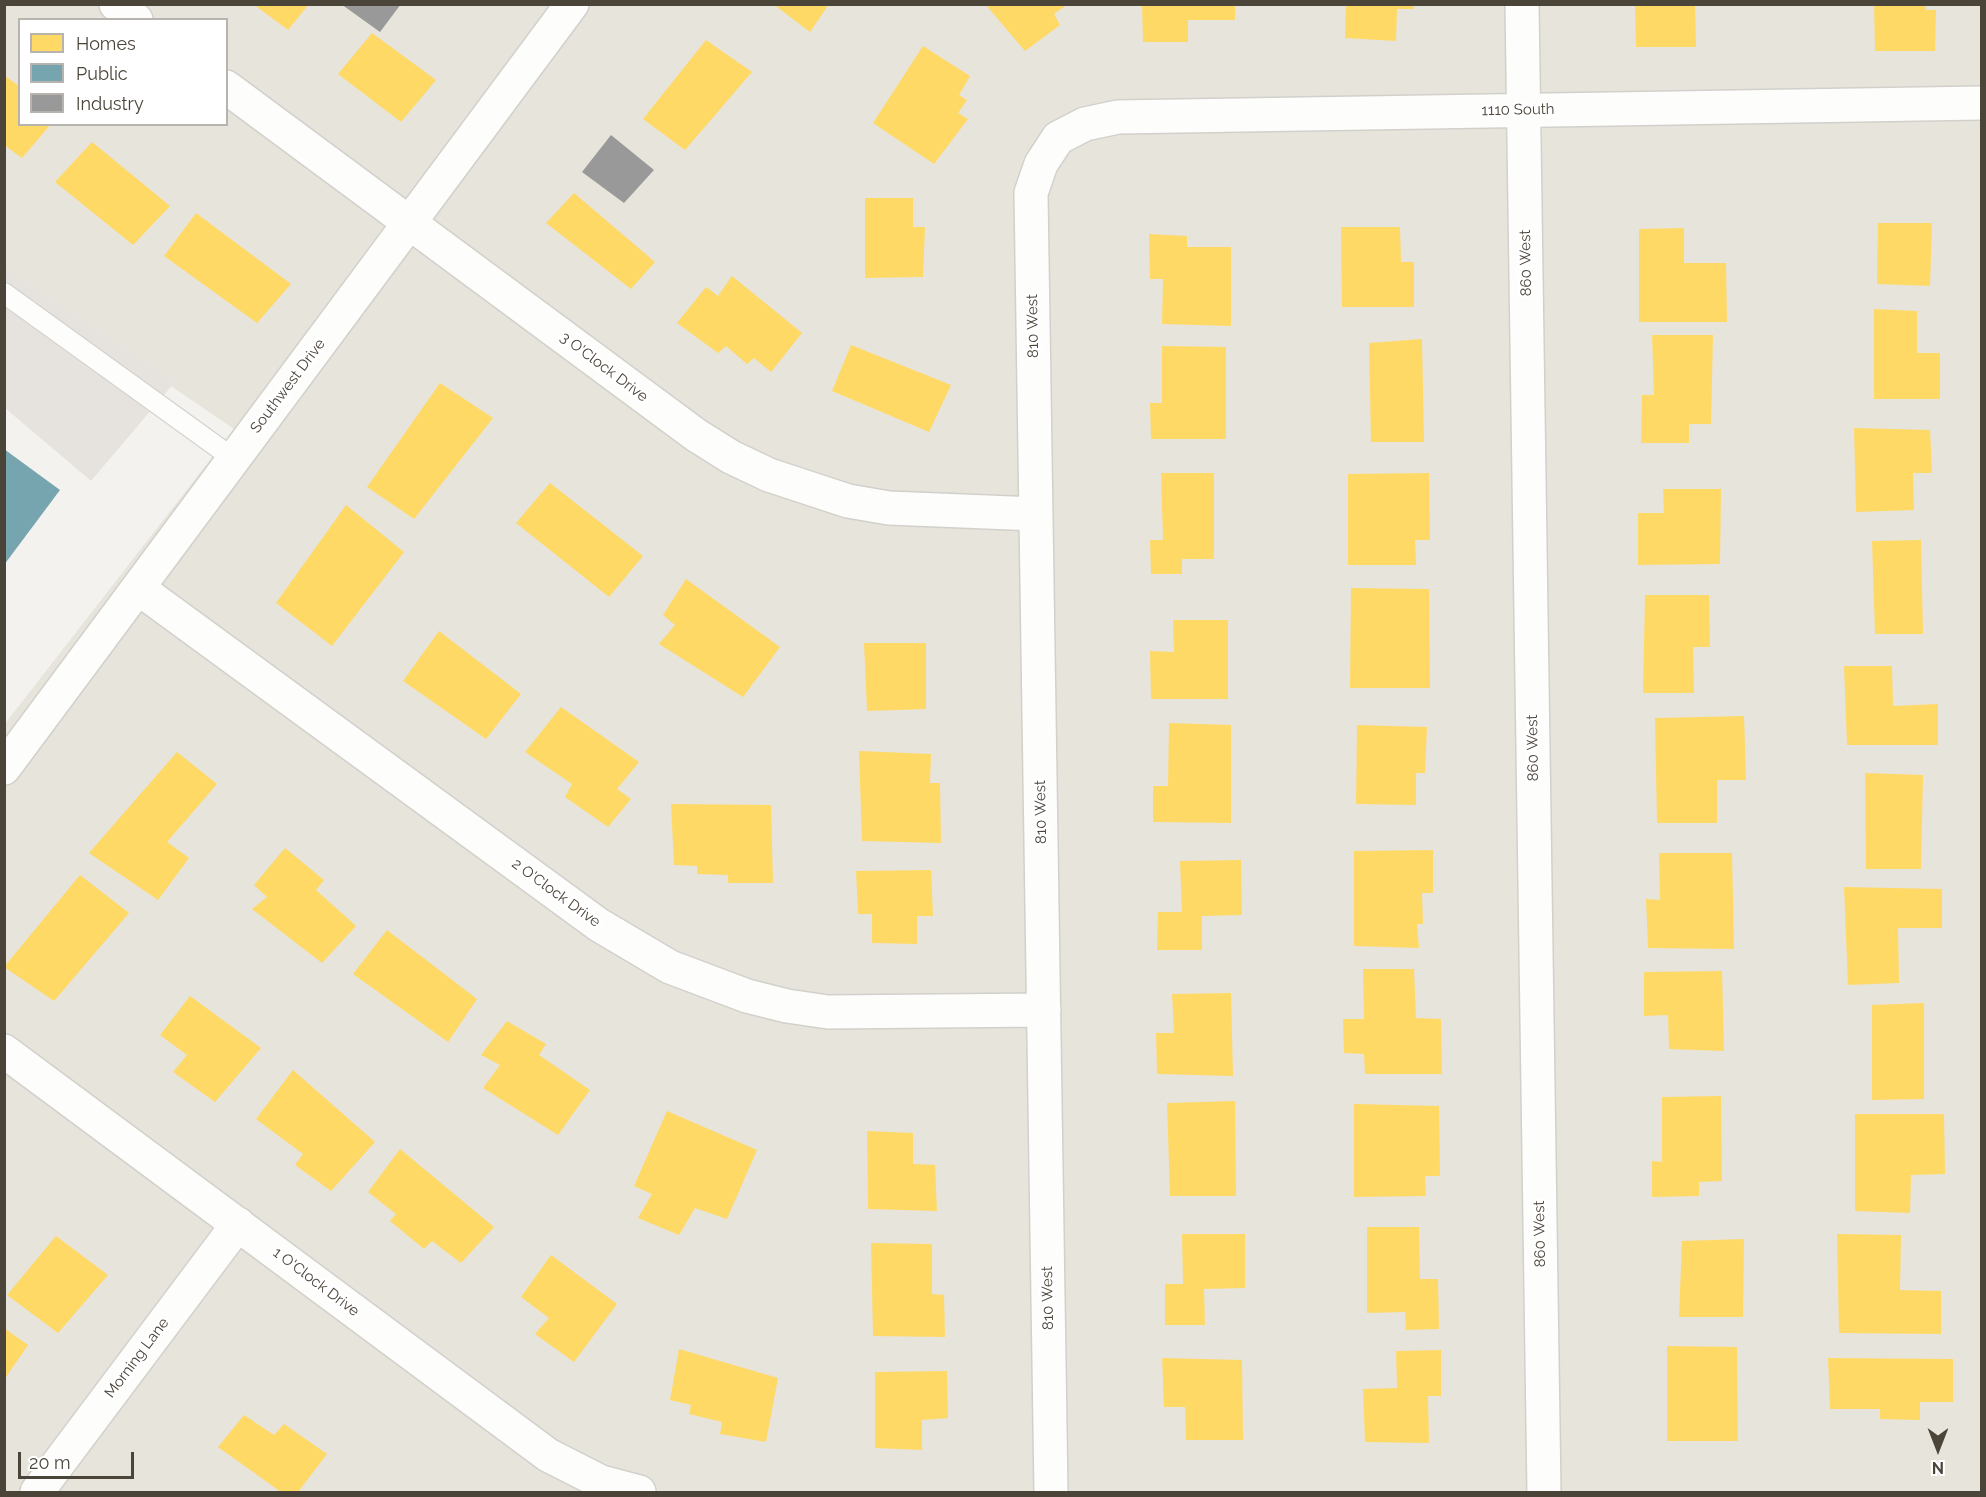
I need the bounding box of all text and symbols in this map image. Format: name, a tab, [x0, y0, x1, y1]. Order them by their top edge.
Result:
legend	[18, 18, 228, 126]
text: Homes	[76, 33, 136, 54]
text: Public	[76, 63, 128, 84]
text: Industry	[76, 93, 144, 114]
street label: 1110 South	[1481, 100, 1555, 120]
street label: 860 West	[1516, 229, 1536, 297]
street label: 810 West	[1023, 294, 1043, 358]
street label: 3 O'Clock Drive	[557, 328, 651, 406]
street label: Southwest Drive	[247, 335, 329, 437]
street label: 860 West	[1523, 714, 1543, 782]
street label: 810 West	[1031, 780, 1051, 844]
street label: 2 O'Clock Drive	[508, 855, 604, 931]
street label: 860 West	[1530, 1200, 1550, 1268]
street label: 1 O'Clock Drive	[269, 1244, 363, 1320]
street label: 810 West	[1038, 1266, 1058, 1330]
street label: Morning Lane	[101, 1314, 173, 1402]
north arrow	[1908, 1419, 1968, 1479]
scale bar	[21, 1440, 136, 1478]
text: 20 m	[29, 1452, 71, 1473]
text: N	[1932, 1458, 1944, 1477]

